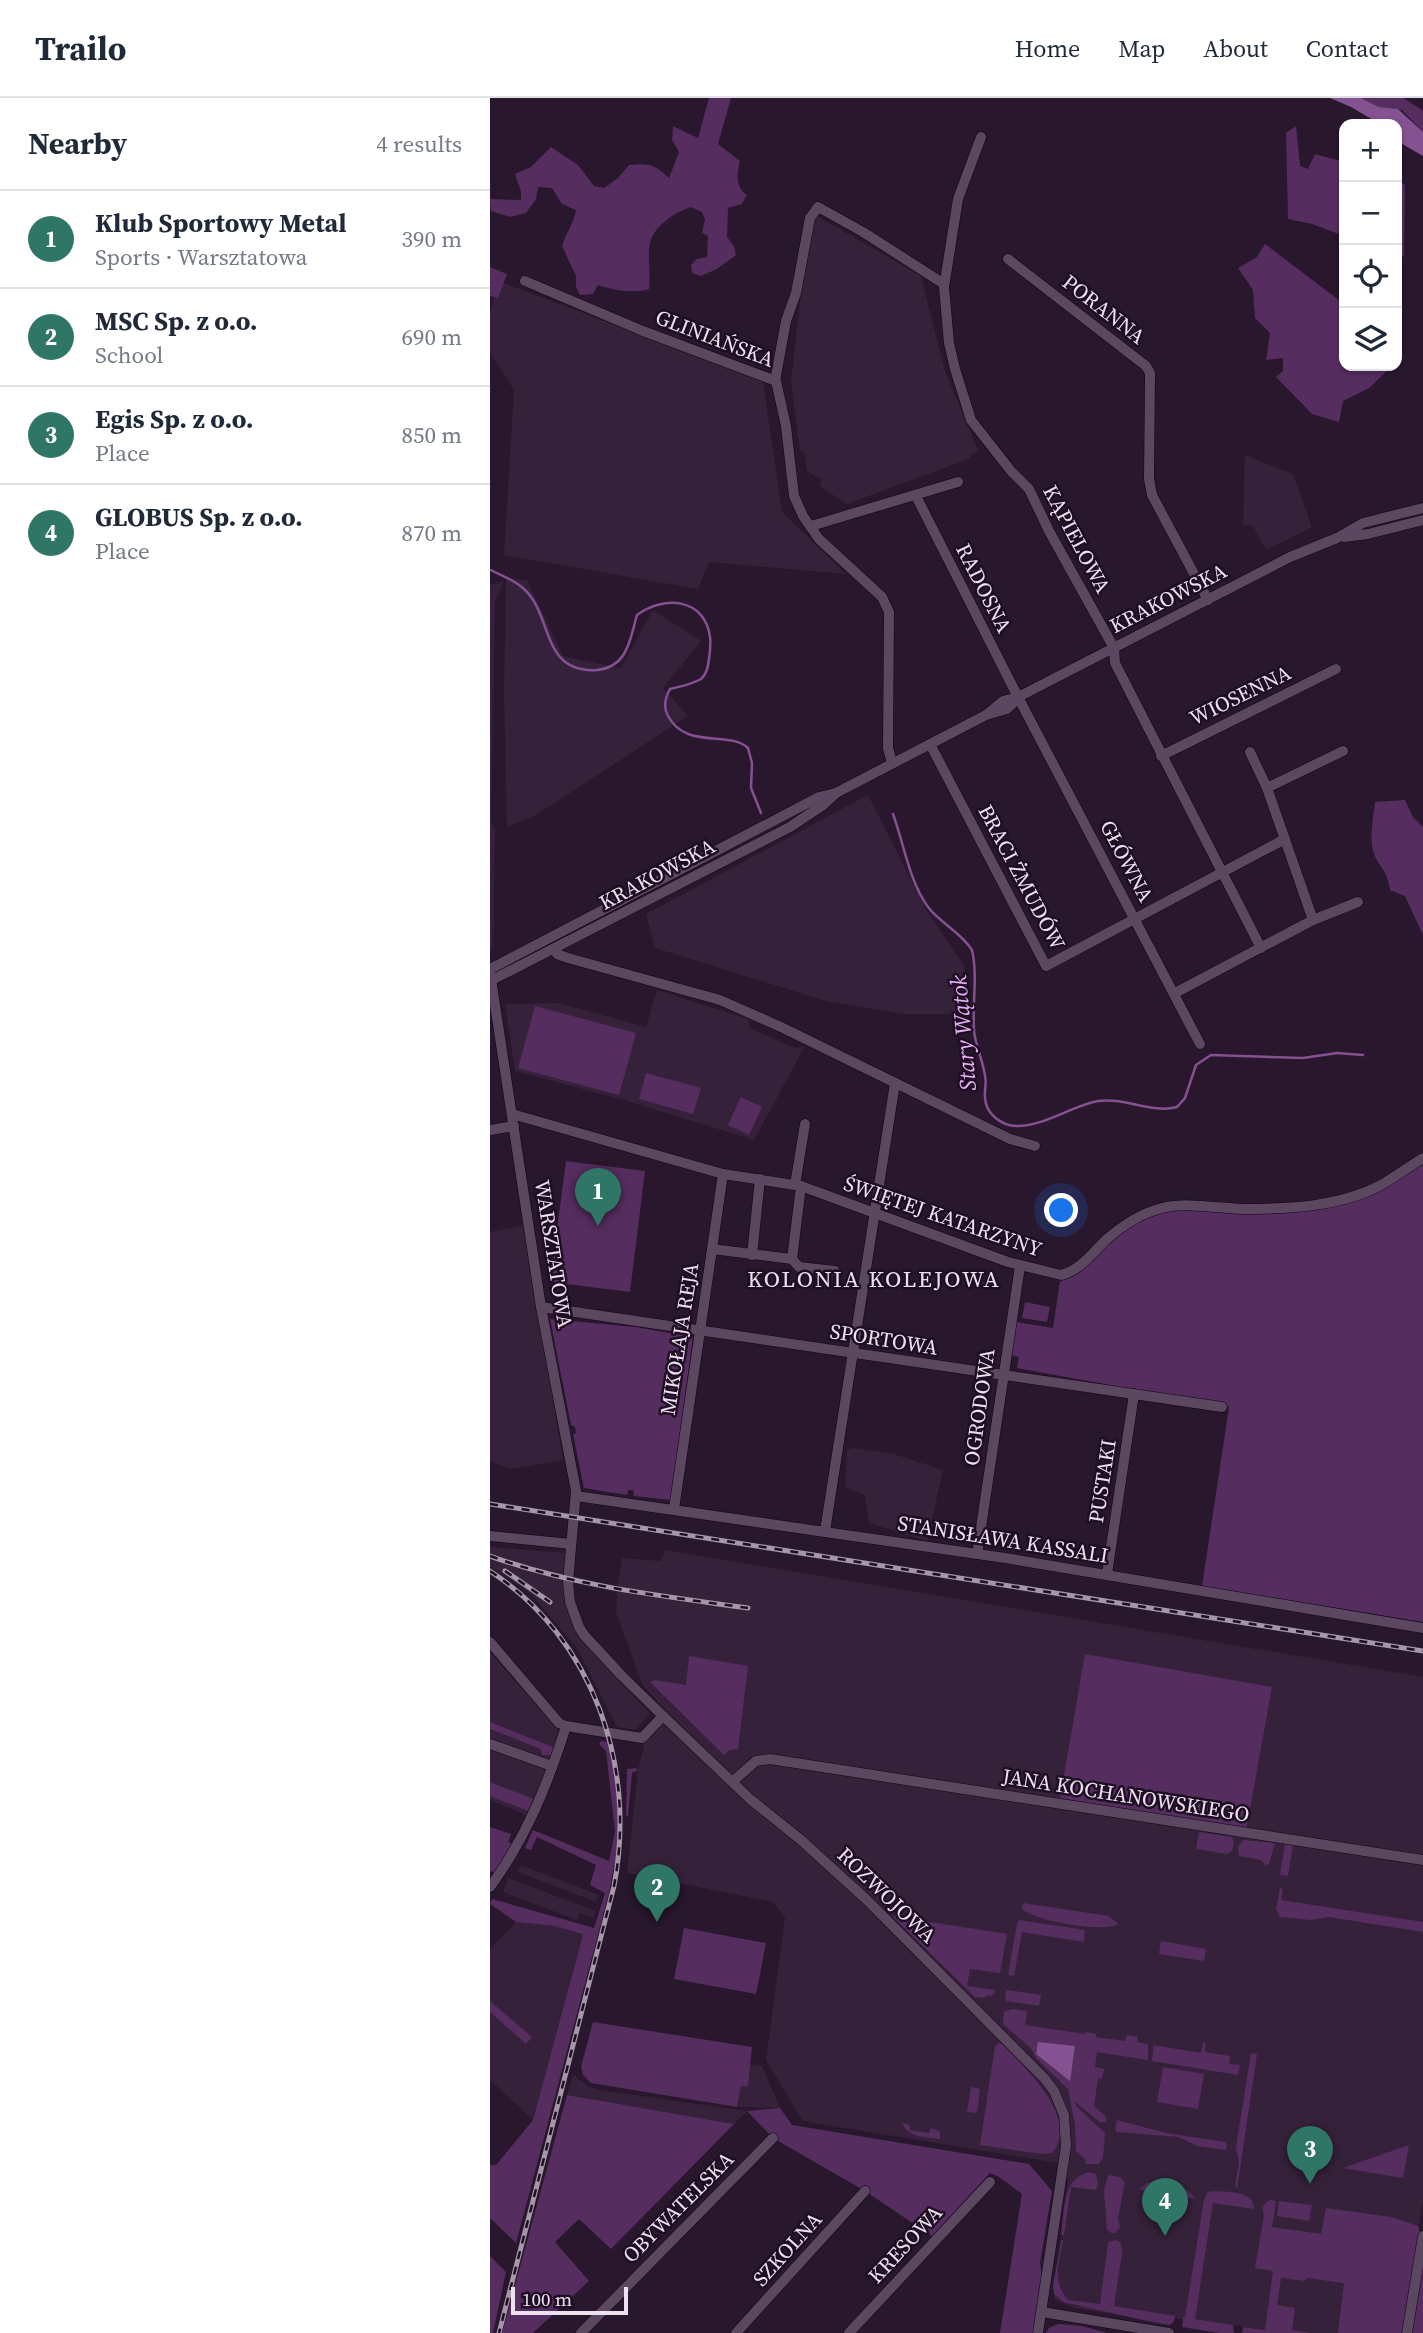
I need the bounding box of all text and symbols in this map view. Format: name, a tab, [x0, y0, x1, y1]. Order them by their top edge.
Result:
text: Trailo	[35, 26, 127, 71]
text: Home	[1015, 32, 1080, 65]
text: Map	[1118, 32, 1165, 65]
text: About	[1203, 32, 1268, 65]
text: Contact	[1306, 32, 1388, 65]
map controls	[1339, 119, 1402, 371]
button: +	[1339, 119, 1402, 182]
text: Nearby	[28, 123, 127, 164]
text: 4 results	[376, 128, 462, 160]
button: −	[1339, 182, 1402, 245]
text: Klub Sportowy Metal	[95, 205, 347, 241]
text: 1	[45, 223, 57, 255]
text: 390 m	[401, 223, 462, 255]
text: Sports · Warsztatowa	[95, 241, 307, 273]
button: locate	[1339, 245, 1402, 308]
street label: PORANNA	[1056, 267, 1152, 351]
street label: GLINIAŃSKA	[652, 302, 778, 374]
text: MSC Sp. z o.o.	[95, 303, 258, 339]
button: layers	[1339, 308, 1402, 371]
text: 2	[45, 321, 57, 353]
text: 690 m	[401, 321, 462, 353]
text: School	[95, 339, 163, 371]
text: Egis Sp. z o.o.	[95, 401, 254, 437]
text: 3	[45, 419, 57, 451]
text: 850 m	[401, 419, 462, 451]
text: Place	[95, 437, 150, 469]
street label: KĄPIELOWA	[1036, 480, 1118, 598]
text: GLOBUS Sp. z o.o.	[95, 499, 303, 535]
text: 4	[45, 517, 57, 549]
text: 870 m	[401, 517, 462, 549]
text: Place	[95, 535, 150, 567]
street label: RADOSNA	[949, 538, 1019, 638]
street label: KRAKOWSKA	[1105, 556, 1232, 640]
street label: WIOSENNA	[1184, 658, 1296, 732]
street label: BRACI ŻMUDÓW	[972, 799, 1073, 955]
street label: GŁÓWNA	[1093, 815, 1161, 907]
street label: KRAKOWSKA	[594, 831, 720, 917]
water label: Stary Wątok	[942, 974, 984, 1092]
pin: 1	[575, 1168, 621, 1226]
street label: ŚWIĘTEJ KATARZYNY	[840, 1168, 1047, 1264]
street label: WARSZTATOWA	[528, 1178, 580, 1330]
your location	[1044, 1193, 1078, 1227]
street label: MIKOŁAJA REJA	[653, 1261, 705, 1417]
district label: KOLONIA KOLEJOWA	[747, 1263, 1001, 1295]
street label: SPORTOWA	[828, 1316, 940, 1362]
street label: OGRODOWA	[956, 1347, 1002, 1467]
street label: PUSTAKI	[1081, 1437, 1123, 1525]
street label: STANISŁAWA KASSALI	[896, 1508, 1110, 1570]
street label: JANA KOCHANOWSKIEGO	[1000, 1761, 1251, 1829]
street label: ROZWOJOWA	[831, 1840, 943, 1950]
pin: 2	[634, 1864, 680, 1922]
pin: 3	[1287, 2126, 1333, 2184]
street label: OBYWATELSKA	[616, 2145, 740, 2269]
pin: 4	[1142, 2178, 1188, 2236]
street label: KRESOWA	[861, 2199, 949, 2289]
street label: SZKOLNA	[746, 2205, 828, 2292]
scale bar	[511, 2284, 628, 2316]
text: 100 m	[522, 2286, 572, 2312]

